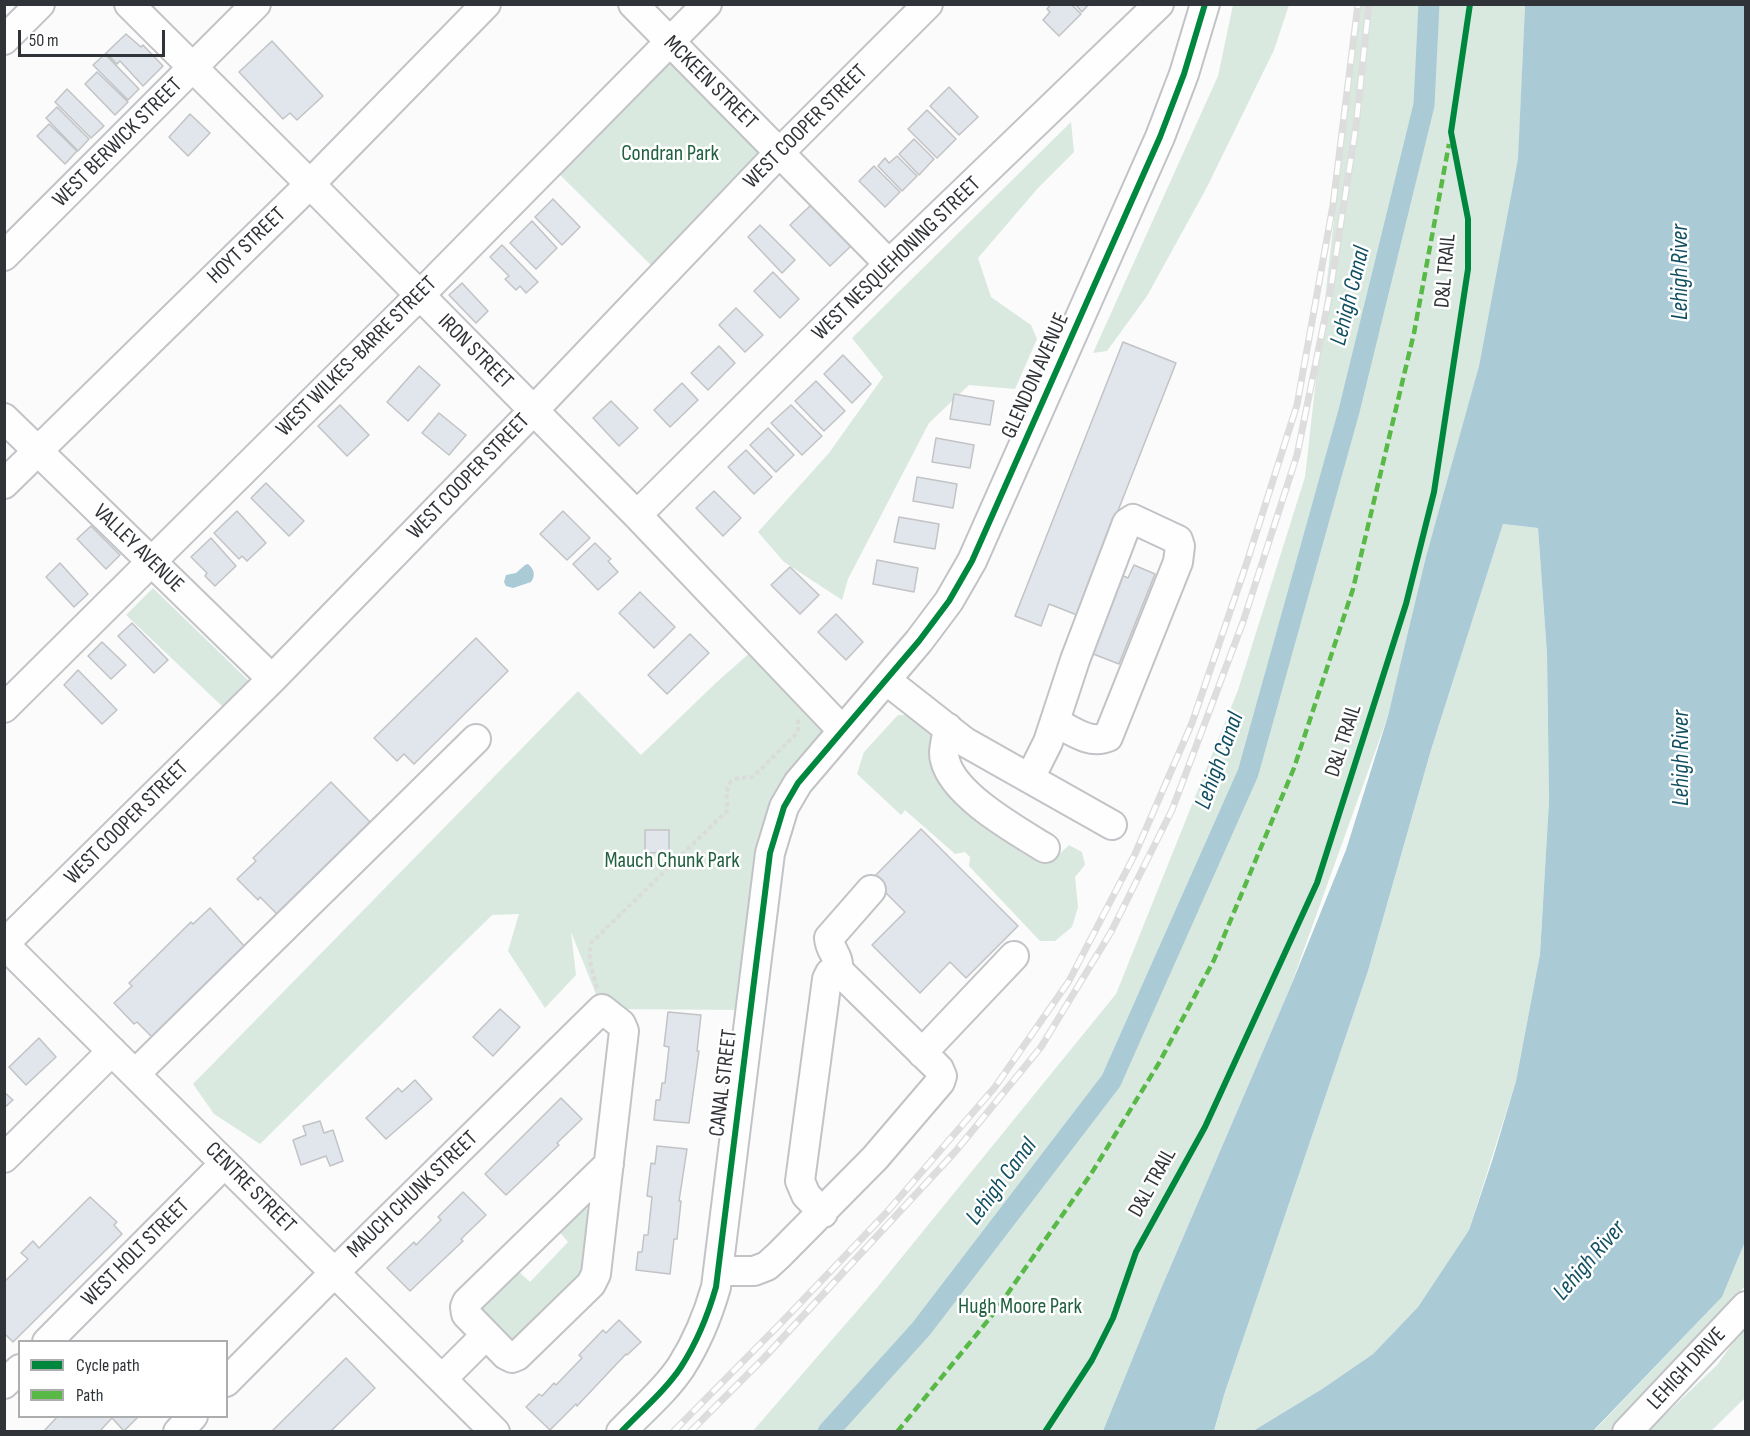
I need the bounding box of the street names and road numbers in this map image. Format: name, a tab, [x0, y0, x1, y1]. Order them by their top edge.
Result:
street label: MCKEEN STREET	[658, 31, 762, 135]
street label: WEST COOPER STREET	[738, 59, 874, 195]
street label: WEST BERWICK STREET	[48, 73, 188, 213]
street label: WEST NESQUEHONING STREET	[807, 172, 987, 346]
street label: HOYT STREET	[202, 202, 292, 290]
street label: D&L TRAIL	[1430, 233, 1462, 309]
street label: WEST WILKES-BARRE STREET	[271, 271, 443, 443]
street label: IRON STREET	[432, 309, 518, 395]
street label: GLENDON AVENUE	[997, 309, 1075, 443]
street label: WEST COOPER STREET	[402, 409, 536, 545]
street label: VALLEY AVENUE	[87, 499, 189, 599]
street label: D&L TRAIL	[1320, 701, 1368, 781]
street label: WEST COOPER STREET	[59, 755, 195, 891]
street label: CANAL STREET	[704, 1028, 744, 1138]
street label: MAUCH CHUNK STREET	[342, 1126, 484, 1264]
street label: CENTRE STREET	[199, 1137, 301, 1239]
street label: D&L TRAIL	[1123, 1144, 1183, 1222]
street label: WEST HOLT STREET	[77, 1194, 195, 1312]
street label: LEHIGH DRIVE	[1642, 1322, 1732, 1416]

